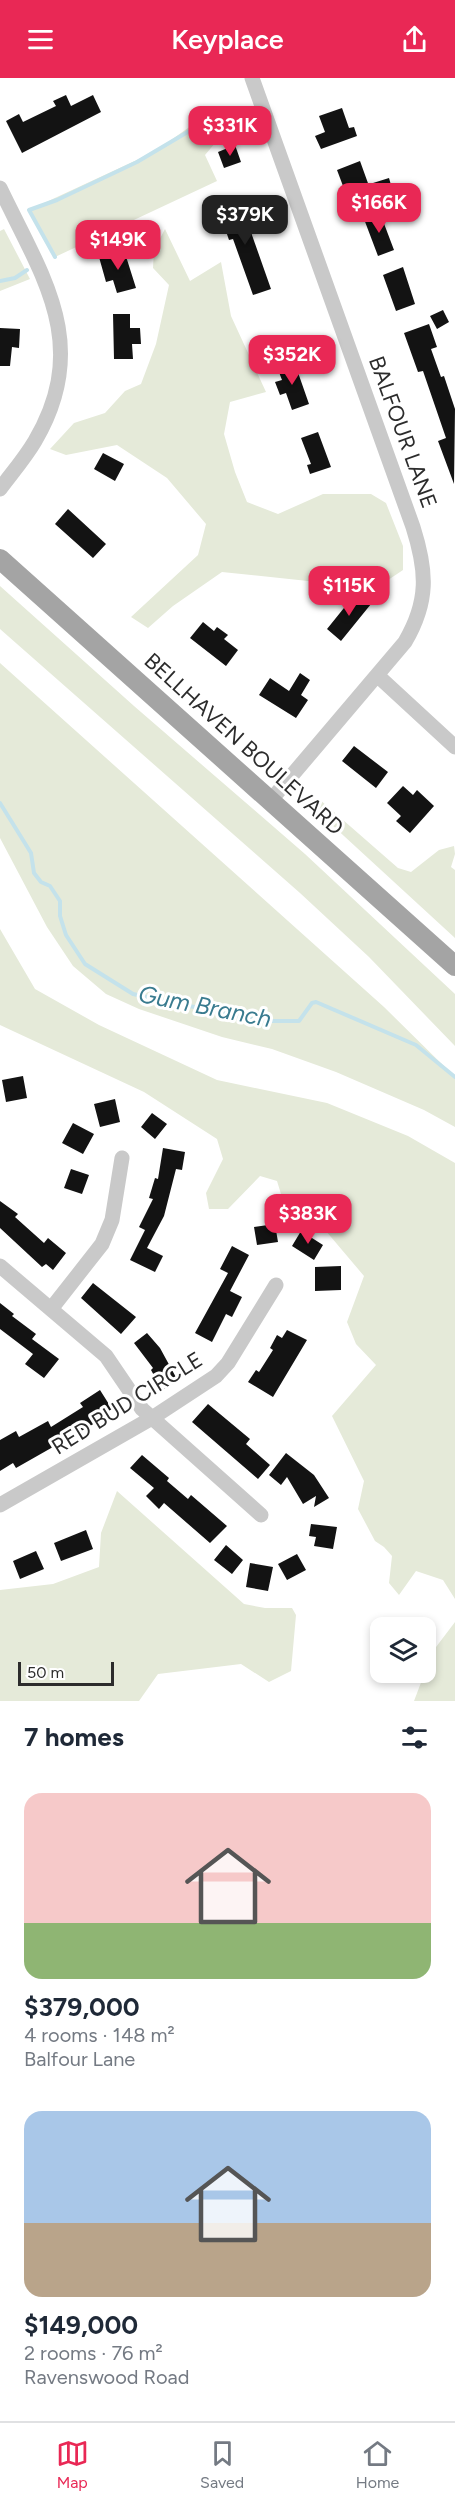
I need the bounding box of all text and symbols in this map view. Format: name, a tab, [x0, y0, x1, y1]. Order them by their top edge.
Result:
icon: menu	[24, 23, 57, 56]
text: Keyplace	[171, 23, 284, 56]
icon: share	[398, 23, 431, 56]
pin: $331K	[188, 106, 272, 157]
text: $331K	[202, 113, 258, 137]
pin: $166K	[337, 183, 421, 234]
text: $166K	[351, 190, 407, 214]
pin: $379K	[203, 195, 287, 246]
text: $379K	[216, 202, 274, 226]
pin: $149K	[76, 220, 160, 271]
text: $149K	[89, 227, 147, 251]
pin: $352K	[250, 335, 334, 386]
text: $352K	[263, 342, 321, 366]
street label: BALFOUR LANE	[363, 352, 443, 512]
pin: $115K	[307, 566, 391, 617]
text: $115K	[323, 573, 375, 597]
street label: BELLHAVEN BOULEVARD	[139, 647, 349, 841]
water label: Gum Branch	[136, 979, 274, 1033]
pin: $383K	[266, 1194, 350, 1245]
text: $383K	[279, 1201, 337, 1225]
street label: RED BUD CIRCLE	[47, 1346, 207, 1460]
map controls	[370, 1617, 436, 1683]
button: layers	[370, 1617, 436, 1683]
scale bar	[18, 1659, 114, 1686]
text: 50 m	[27, 1663, 64, 1682]
text: 7 homes	[24, 1721, 124, 1753]
icon: filters	[398, 1721, 431, 1754]
icon: home	[174, 1832, 282, 1940]
text: $379,000	[24, 1991, 140, 2023]
text: 4 rooms · 148 m²	[24, 2023, 175, 2047]
text: Balfour Lane	[24, 2047, 135, 2071]
icon: home	[174, 2150, 282, 2258]
text: $149,000	[24, 2309, 138, 2341]
text: 2 rooms · 76 m²	[24, 2341, 163, 2365]
text: Ravenswood Road	[24, 2365, 189, 2389]
tab: Map	[56, 2437, 89, 2492]
tab: Saved	[200, 2437, 244, 2492]
tab: Home	[356, 2437, 399, 2492]

